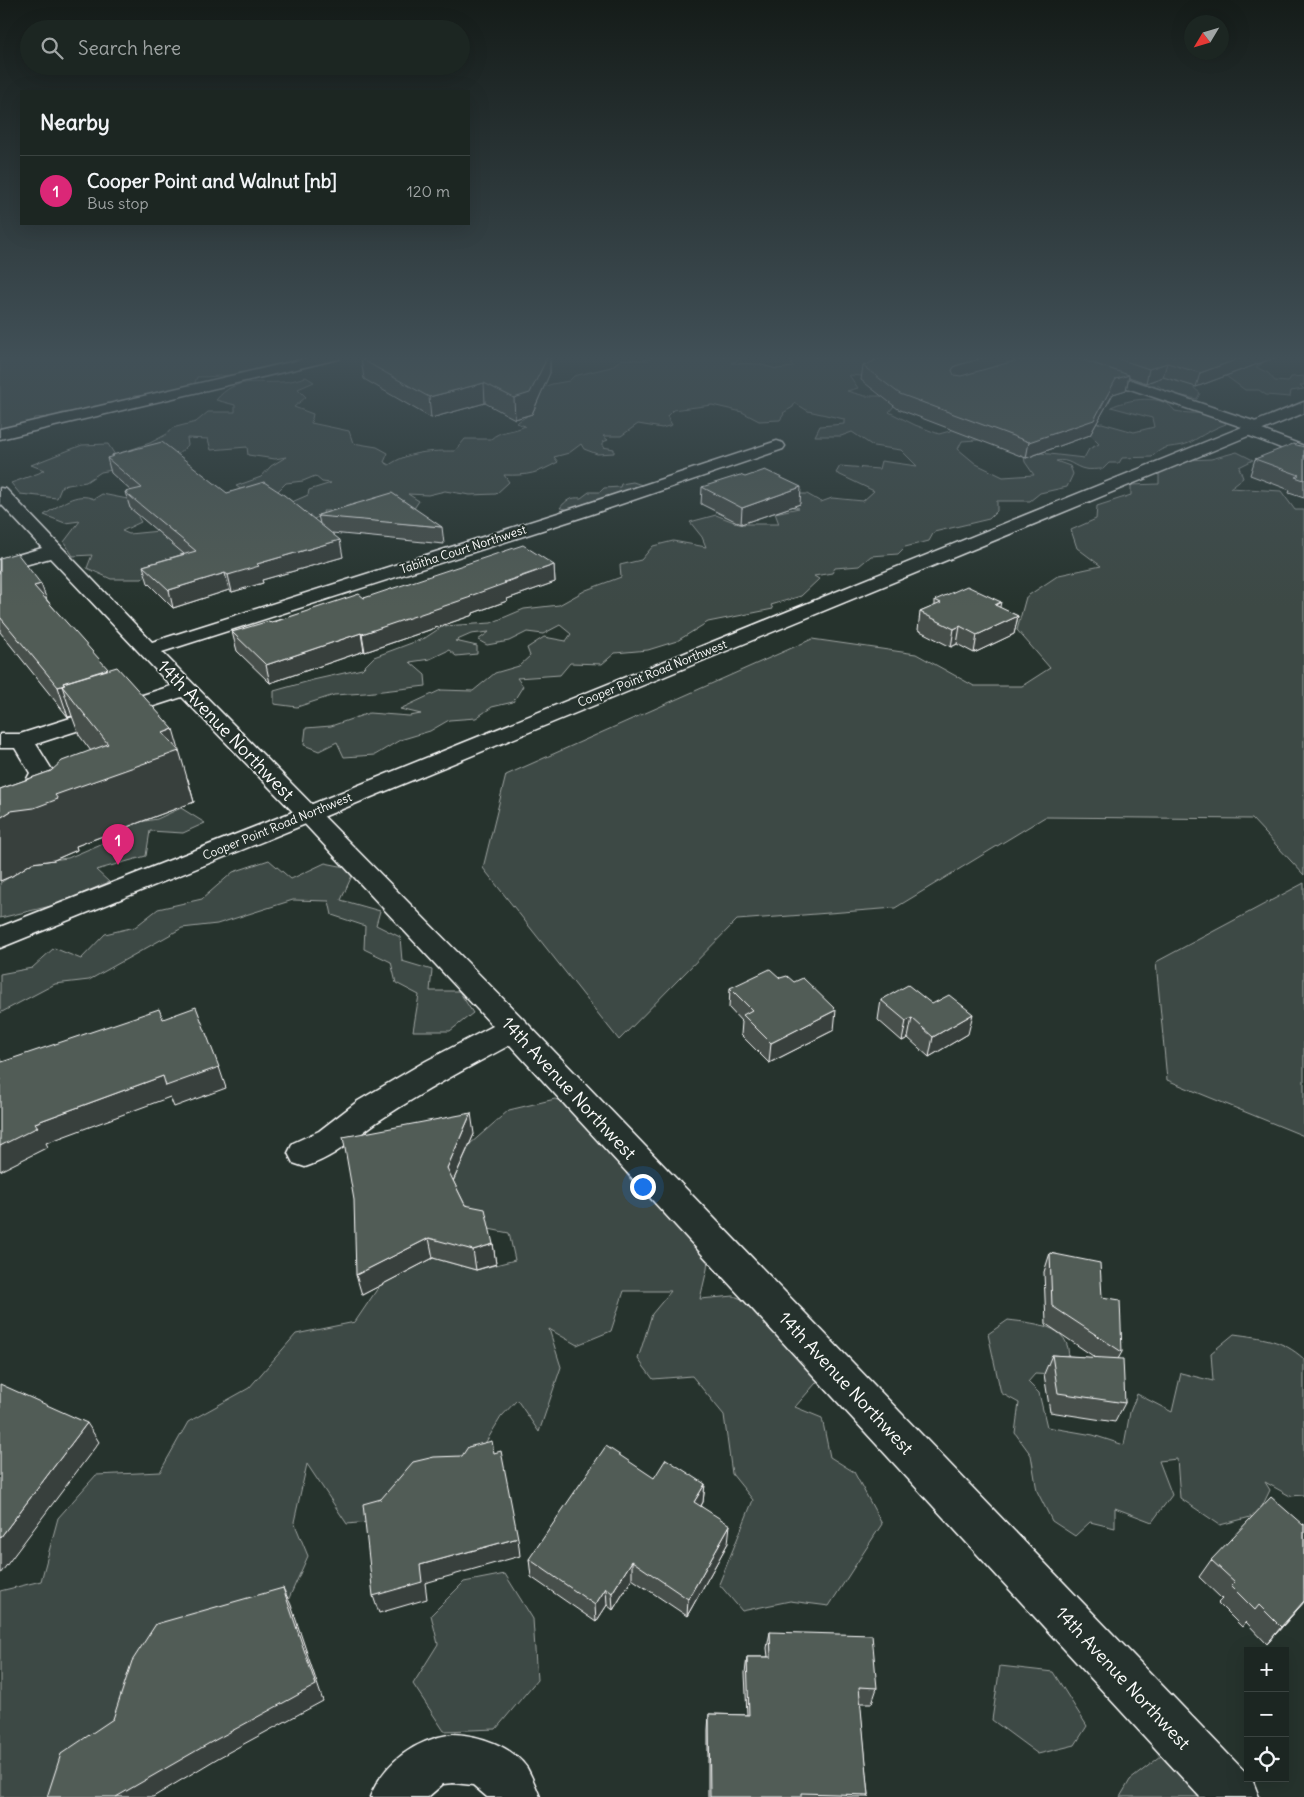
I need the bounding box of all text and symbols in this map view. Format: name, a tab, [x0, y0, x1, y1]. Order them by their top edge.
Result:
north arrow	[1184, 15, 1229, 60]
search box	[20, 20, 470, 75]
icon: search	[38, 34, 66, 62]
text: Search here	[78, 36, 181, 60]
text: Nearby	[40, 109, 110, 136]
text: Cooper Point and Walnut [nb]	[87, 169, 337, 193]
text: 1	[53, 181, 59, 201]
text: 120 m	[407, 181, 450, 201]
text: Bus stop	[87, 193, 149, 213]
street label: Tabitha Court Northwest	[398, 522, 528, 576]
street label: Cooper Point Road Northwest	[575, 636, 729, 710]
street label: 14th Avenue Northwest	[153, 655, 299, 805]
street label: Cooper Point Road Northwest	[200, 789, 354, 863]
pin: 1	[102, 824, 134, 865]
street label: 14th Avenue Northwest	[497, 1012, 641, 1164]
your location	[630, 1174, 656, 1200]
street label: 14th Avenue Northwest	[774, 1307, 918, 1459]
street label: 14th Avenue Northwest	[1051, 1602, 1195, 1754]
map controls	[1244, 1647, 1289, 1782]
button: +	[1244, 1647, 1289, 1692]
button: −	[1244, 1692, 1289, 1737]
button: locate	[1244, 1737, 1289, 1782]

